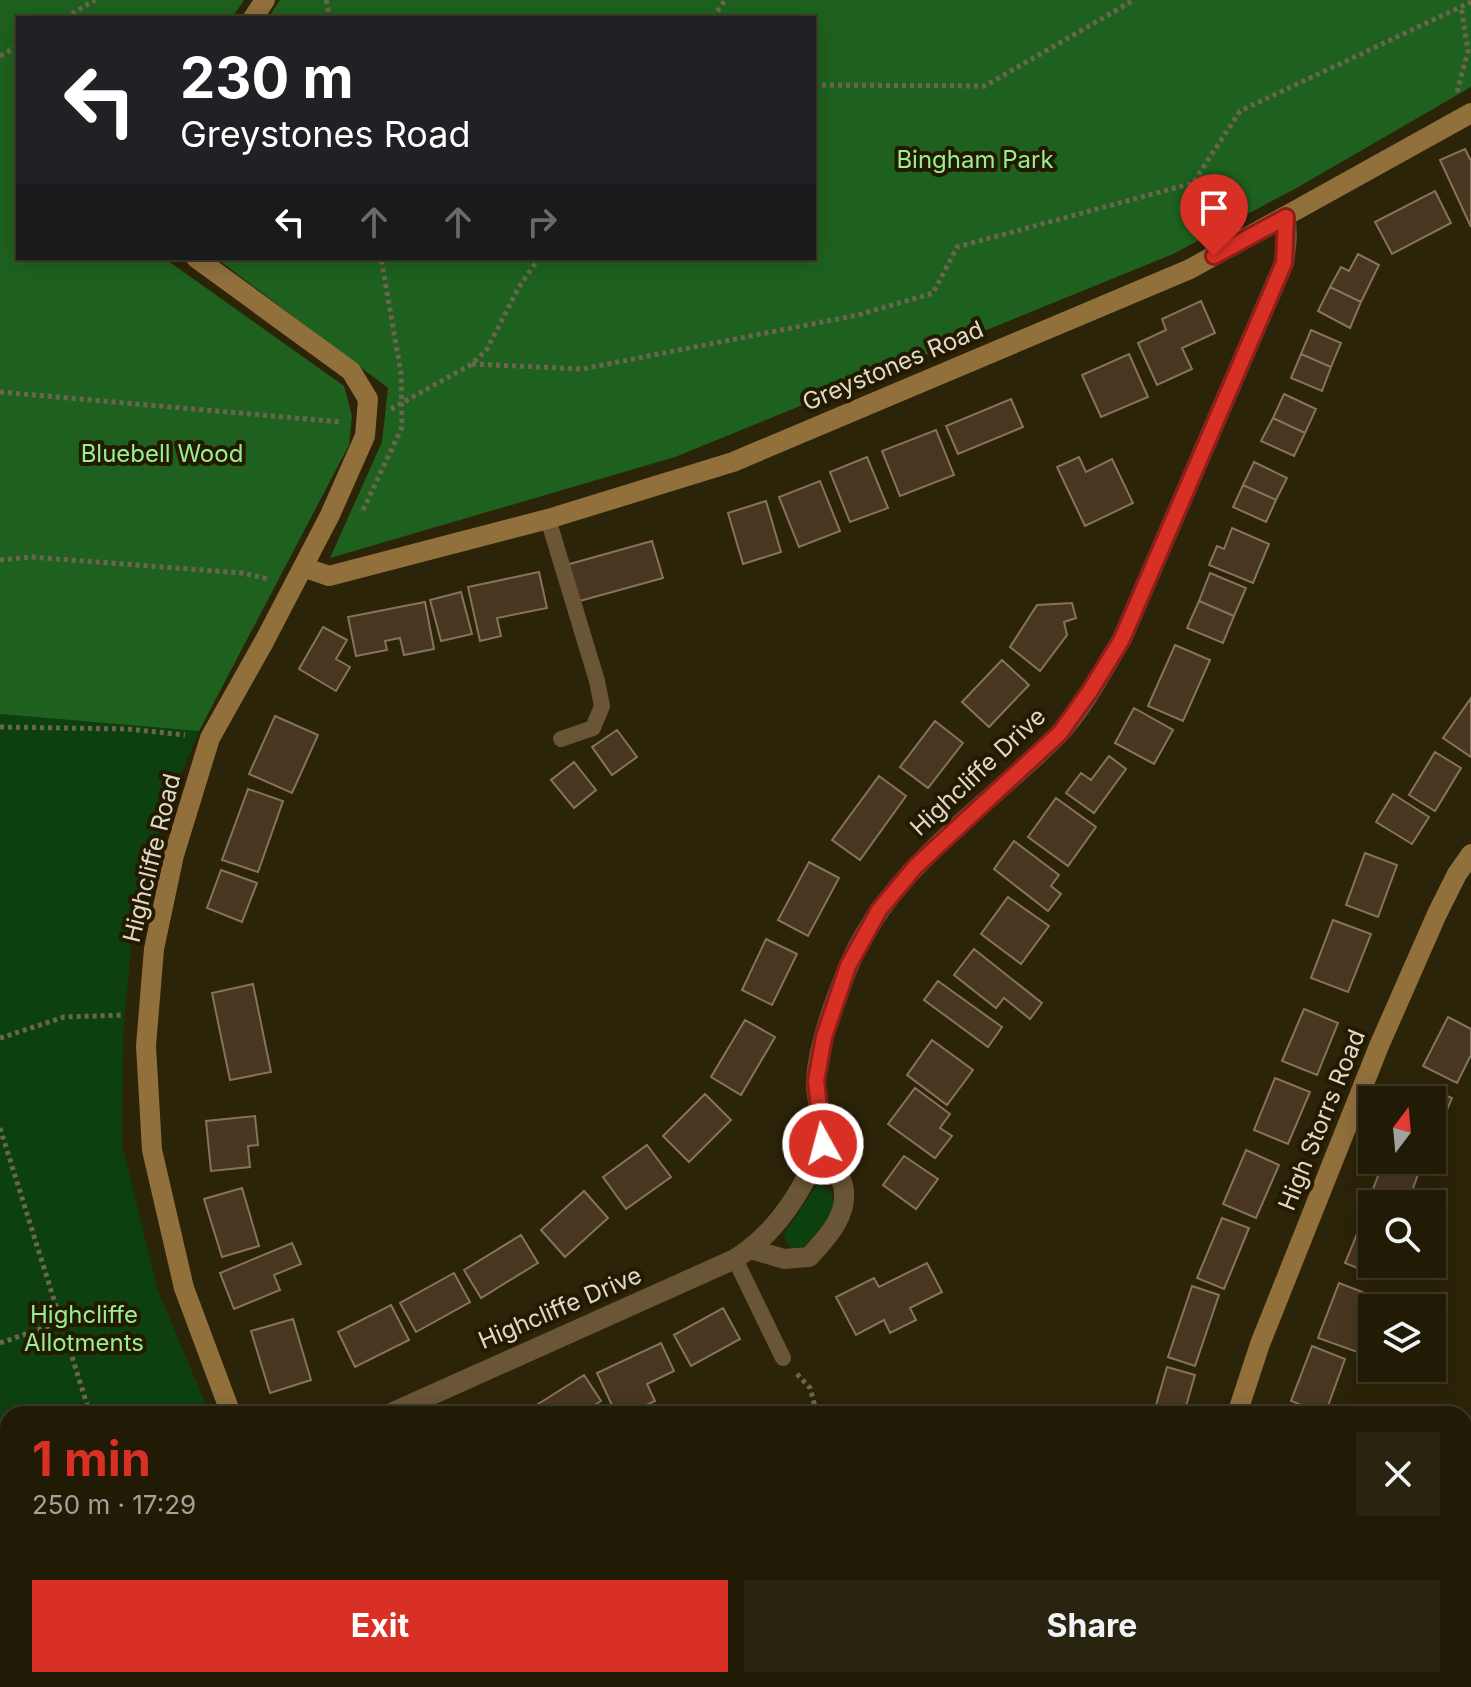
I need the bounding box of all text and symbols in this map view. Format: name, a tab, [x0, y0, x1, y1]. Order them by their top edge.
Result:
text: 230 m	[180, 44, 354, 112]
icon: left	[48, 48, 152, 152]
text: Greystones Road	[180, 112, 471, 156]
park label: Bingham Park	[896, 145, 1054, 174]
pin	[1180, 174, 1248, 256]
icon: arrive	[1192, 186, 1236, 230]
icon: left	[268, 200, 312, 244]
icon: ahead	[352, 200, 396, 244]
icon: ahead	[436, 200, 480, 244]
icon: right	[520, 200, 564, 244]
street label: Greystones Road	[798, 314, 988, 417]
park label: Bluebell Wood	[81, 439, 243, 468]
street label: Highcliffe Drive	[904, 702, 1051, 842]
street label: Highcliffe Road	[117, 771, 186, 945]
street label: High Storrs Road	[1272, 1025, 1371, 1214]
north arrow	[1358, 1086, 1446, 1174]
map controls	[1358, 1086, 1446, 1382]
position arrow	[781, 1102, 865, 1186]
button: search	[1358, 1190, 1446, 1278]
street label: Highcliffe Drive	[474, 1260, 646, 1355]
button: layers	[1358, 1294, 1446, 1382]
park label: Highcliffe Allotments	[24, 1300, 144, 1357]
text: 1 min	[32, 1429, 151, 1488]
button: close	[1356, 1432, 1440, 1516]
text: 250 m · 17:29	[32, 1489, 196, 1520]
button: Exit	[32, 1580, 728, 1672]
button: Share	[744, 1580, 1440, 1672]

